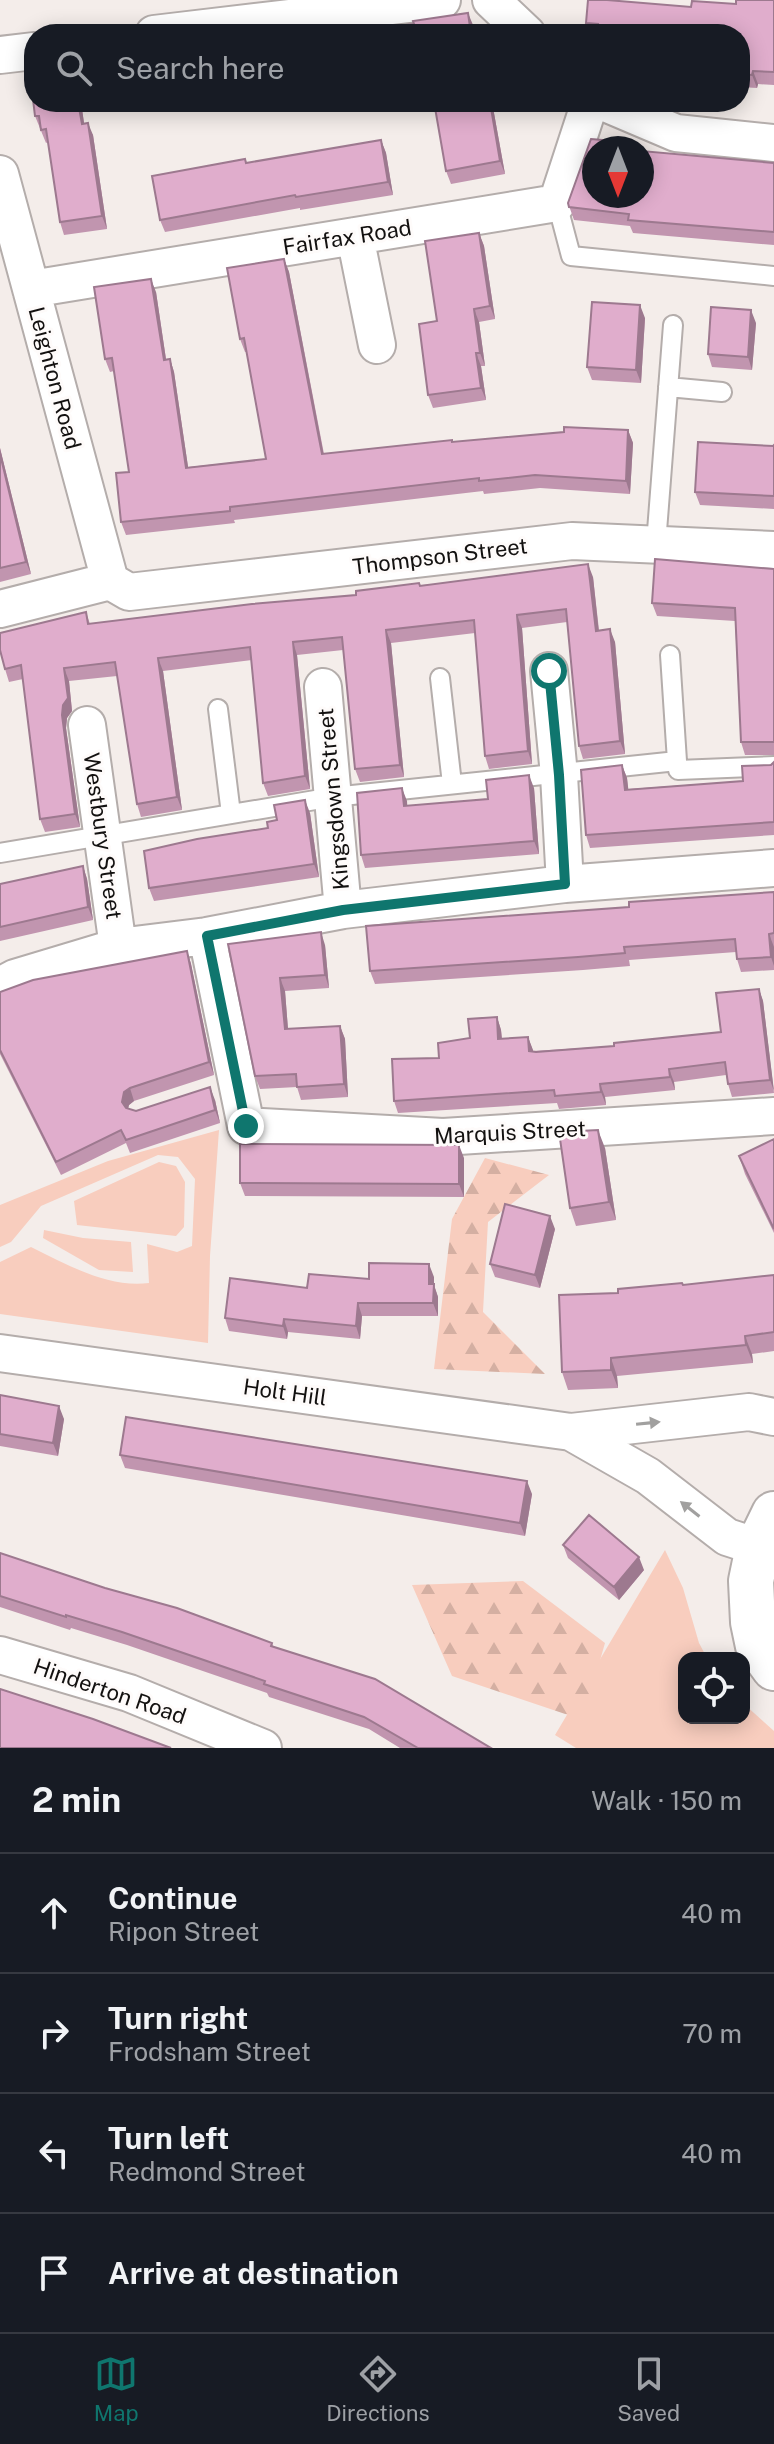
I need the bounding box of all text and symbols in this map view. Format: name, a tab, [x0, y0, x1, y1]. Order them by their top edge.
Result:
search box	[24, 24, 750, 112]
icon: search	[52, 46, 96, 90]
text: Search here	[116, 50, 284, 86]
north arrow	[582, 136, 654, 208]
street label: Fairfax Road	[281, 214, 413, 260]
street label: Leighton Road	[23, 304, 87, 452]
street label: Thompson Street	[351, 532, 529, 580]
route start	[531, 653, 567, 689]
street label: Kingsdown Street	[312, 707, 354, 891]
street label: Westbury Street	[78, 751, 128, 921]
route end	[228, 1108, 264, 1144]
street label: Marquis Street	[433, 1115, 587, 1149]
street label: Holt Hill	[241, 1373, 329, 1411]
one-way arrow	[636, 1417, 661, 1430]
one-way arrow	[680, 1502, 701, 1518]
map controls	[678, 1652, 750, 1724]
button: locate	[678, 1652, 750, 1724]
street label: Hinderton Road	[30, 1653, 190, 1729]
text: 2 min	[32, 1780, 121, 1820]
text: Walk · 150 m	[591, 1785, 742, 1816]
text: Continue	[108, 1880, 238, 1916]
icon: ahead	[32, 1891, 76, 1935]
text: 40 m	[681, 1898, 742, 1929]
text: Ripon Street	[108, 1916, 259, 1947]
text: Turn right	[108, 2000, 248, 2036]
icon: right	[32, 2011, 76, 2055]
text: 70 m	[682, 2018, 742, 2049]
text: Frodsham Street	[108, 2036, 311, 2067]
text: Turn left	[108, 2120, 229, 2156]
icon: left	[32, 2131, 76, 2175]
text: 40 m	[681, 2138, 742, 2169]
text: Redmond Street	[108, 2156, 306, 2187]
icon: arrive	[32, 2251, 76, 2295]
text: Arrive at destination	[108, 2255, 399, 2291]
tab: Map	[94, 2352, 139, 2426]
tab: Directions	[326, 2352, 430, 2426]
tab: Saved	[617, 2352, 680, 2426]

